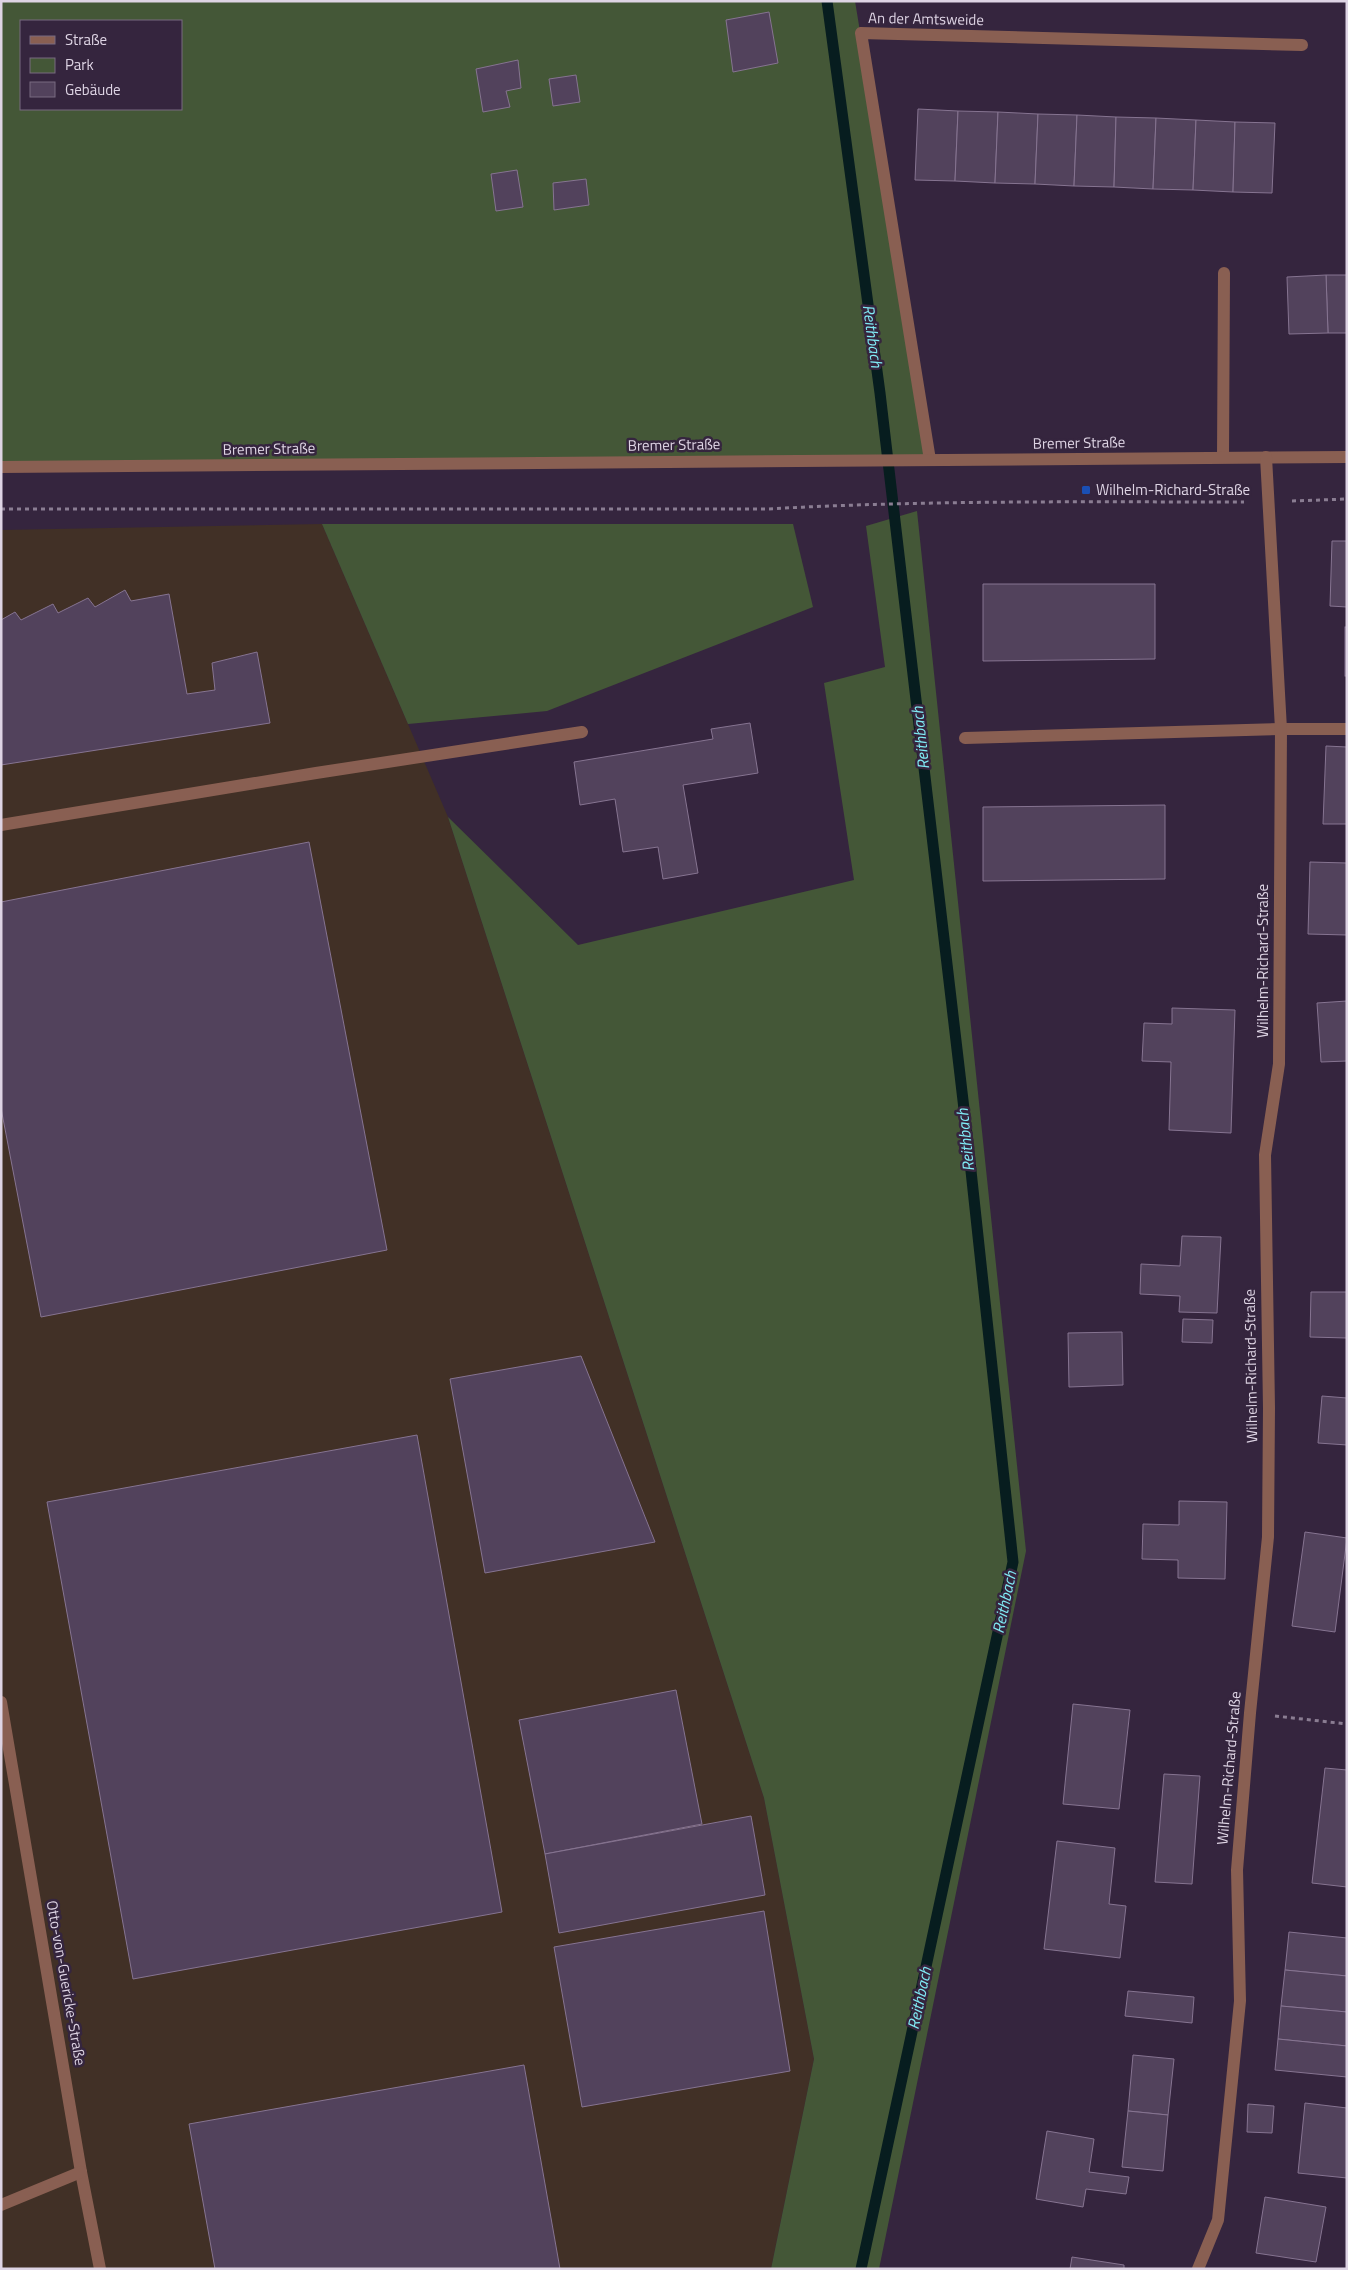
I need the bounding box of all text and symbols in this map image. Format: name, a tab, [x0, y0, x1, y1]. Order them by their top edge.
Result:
street label: An der Amtsweide	[868, 6, 984, 31]
legend	[20, 20, 182, 110]
text: Straße	[65, 28, 107, 51]
text: Park	[65, 53, 94, 76]
text: Gebäude	[65, 78, 121, 101]
water label: Reithbach	[857, 303, 889, 370]
street label: Bremer Straße	[1032, 430, 1125, 455]
street label: Bremer Straße	[627, 432, 720, 457]
street label: Bremer Straße	[222, 436, 315, 461]
place label: Wilhelm-Richard-Straße	[1096, 478, 1250, 501]
marker: Wilhelm-Richard-Straße	[1080, 484, 1092, 496]
water label: Reithbach	[905, 704, 935, 771]
street label: Wilhelm-Richard-Straße	[1251, 884, 1274, 1038]
water label: Reithbach	[950, 1106, 980, 1173]
street label: Wilhelm-Richard-Straße	[1238, 1289, 1263, 1443]
water label: Reithbach	[986, 1568, 1023, 1635]
street label: Wilhelm-Richard-Straße	[1210, 1690, 1247, 1846]
street label: Otto-von-Guericke-Straße	[41, 1899, 92, 2067]
water label: Reithbach	[901, 1964, 938, 2031]

